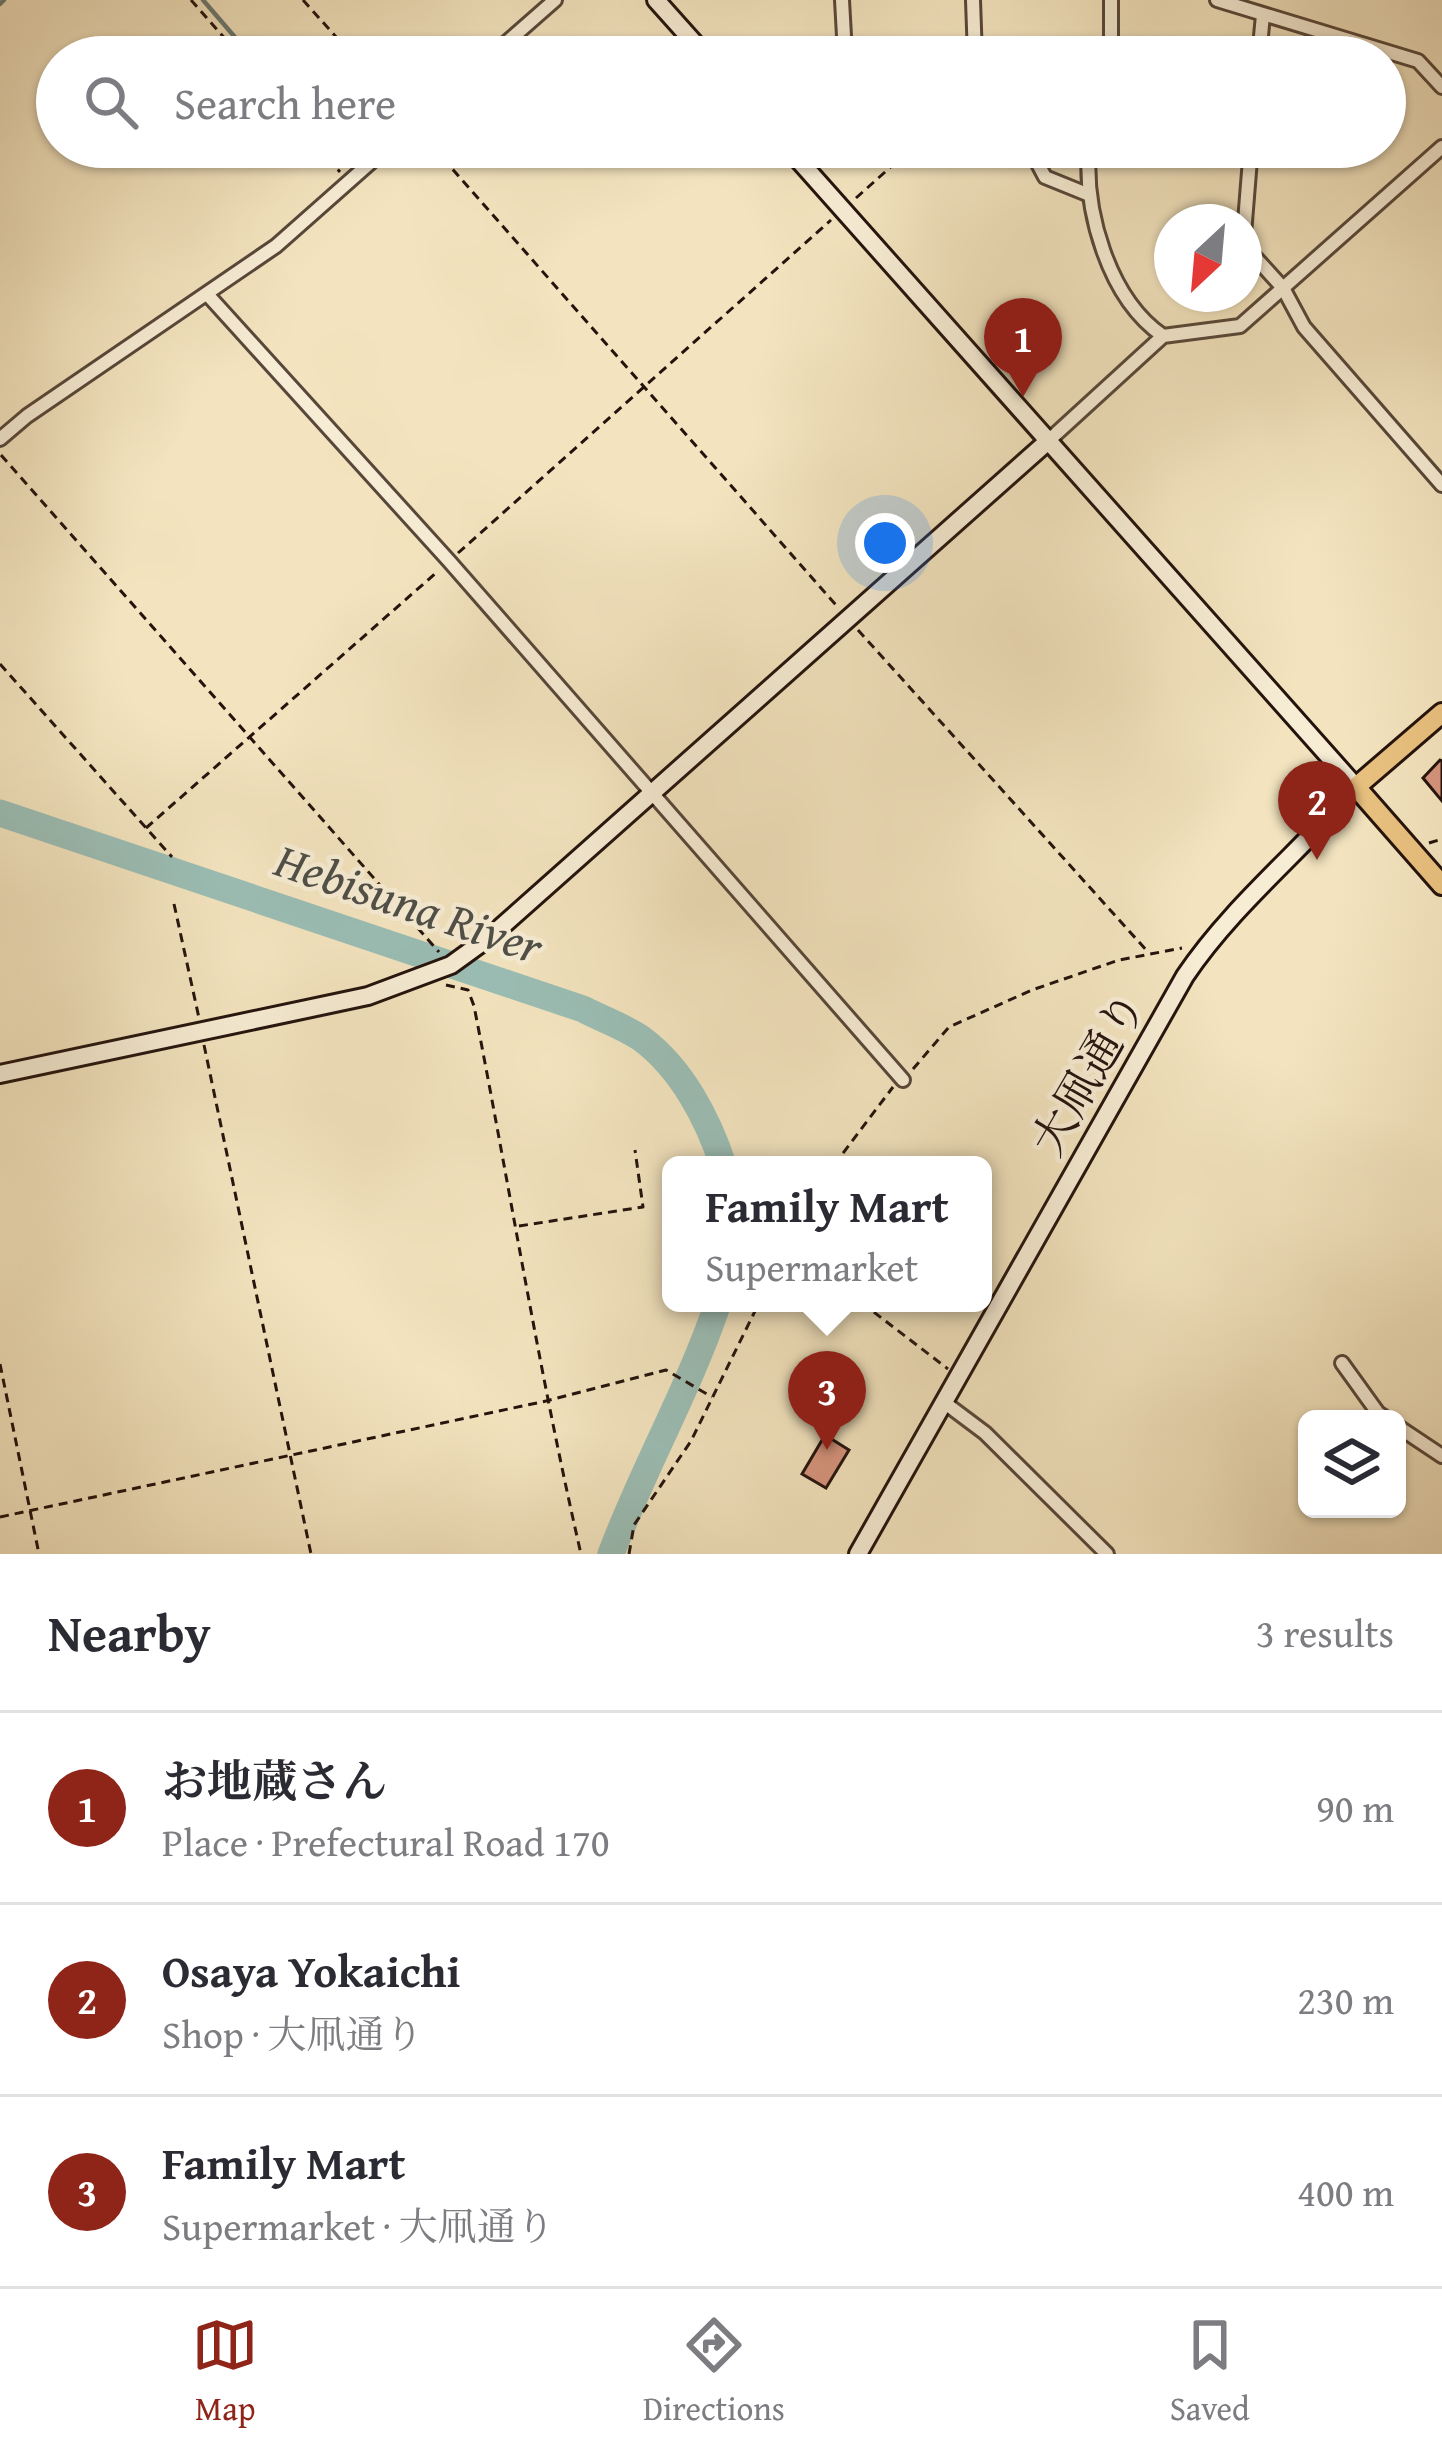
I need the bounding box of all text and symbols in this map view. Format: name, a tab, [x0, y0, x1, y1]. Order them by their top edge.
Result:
search box	[36, 36, 1406, 168]
icon: search	[78, 69, 144, 135]
text: Search here	[174, 70, 396, 135]
north arrow	[1154, 204, 1262, 312]
pin: 1	[984, 298, 1062, 397]
your location	[855, 513, 915, 573]
pin: 2	[1278, 761, 1356, 860]
water label: Hebisuna River	[265, 823, 553, 982]
street label: 大凧通り	[1014, 979, 1161, 1167]
popup	[662, 1156, 992, 1312]
text: Family Mart	[705, 1173, 949, 1238]
text: Supermarket	[705, 1238, 918, 1295]
pin: 3	[788, 1351, 866, 1450]
map controls	[1298, 1410, 1406, 1518]
button: layers	[1298, 1410, 1406, 1518]
text: Nearby	[48, 1595, 211, 1670]
text: 3 results	[1256, 1604, 1394, 1661]
text: お地蔵さん	[162, 1748, 387, 1813]
text: 1	[77, 1779, 97, 1836]
text: 90 m	[1316, 1779, 1394, 1836]
text: Place · Prefectural Road 170	[162, 1813, 610, 1870]
text: Osaya Yokaichi	[162, 1938, 460, 2003]
text: 2	[77, 1971, 97, 2028]
text: 230 m	[1297, 1971, 1394, 2028]
text: Shop · 大凧通り	[162, 2005, 424, 2062]
text: Family Mart	[162, 2130, 406, 2195]
text: 3	[77, 2163, 97, 2220]
text: 400 m	[1297, 2163, 1394, 2220]
text: Supermarket · 大凧通り	[162, 2197, 555, 2254]
tab: Map	[192, 2312, 258, 2432]
tab: Directions	[643, 2312, 785, 2432]
tab: Saved	[1170, 2312, 1250, 2432]

